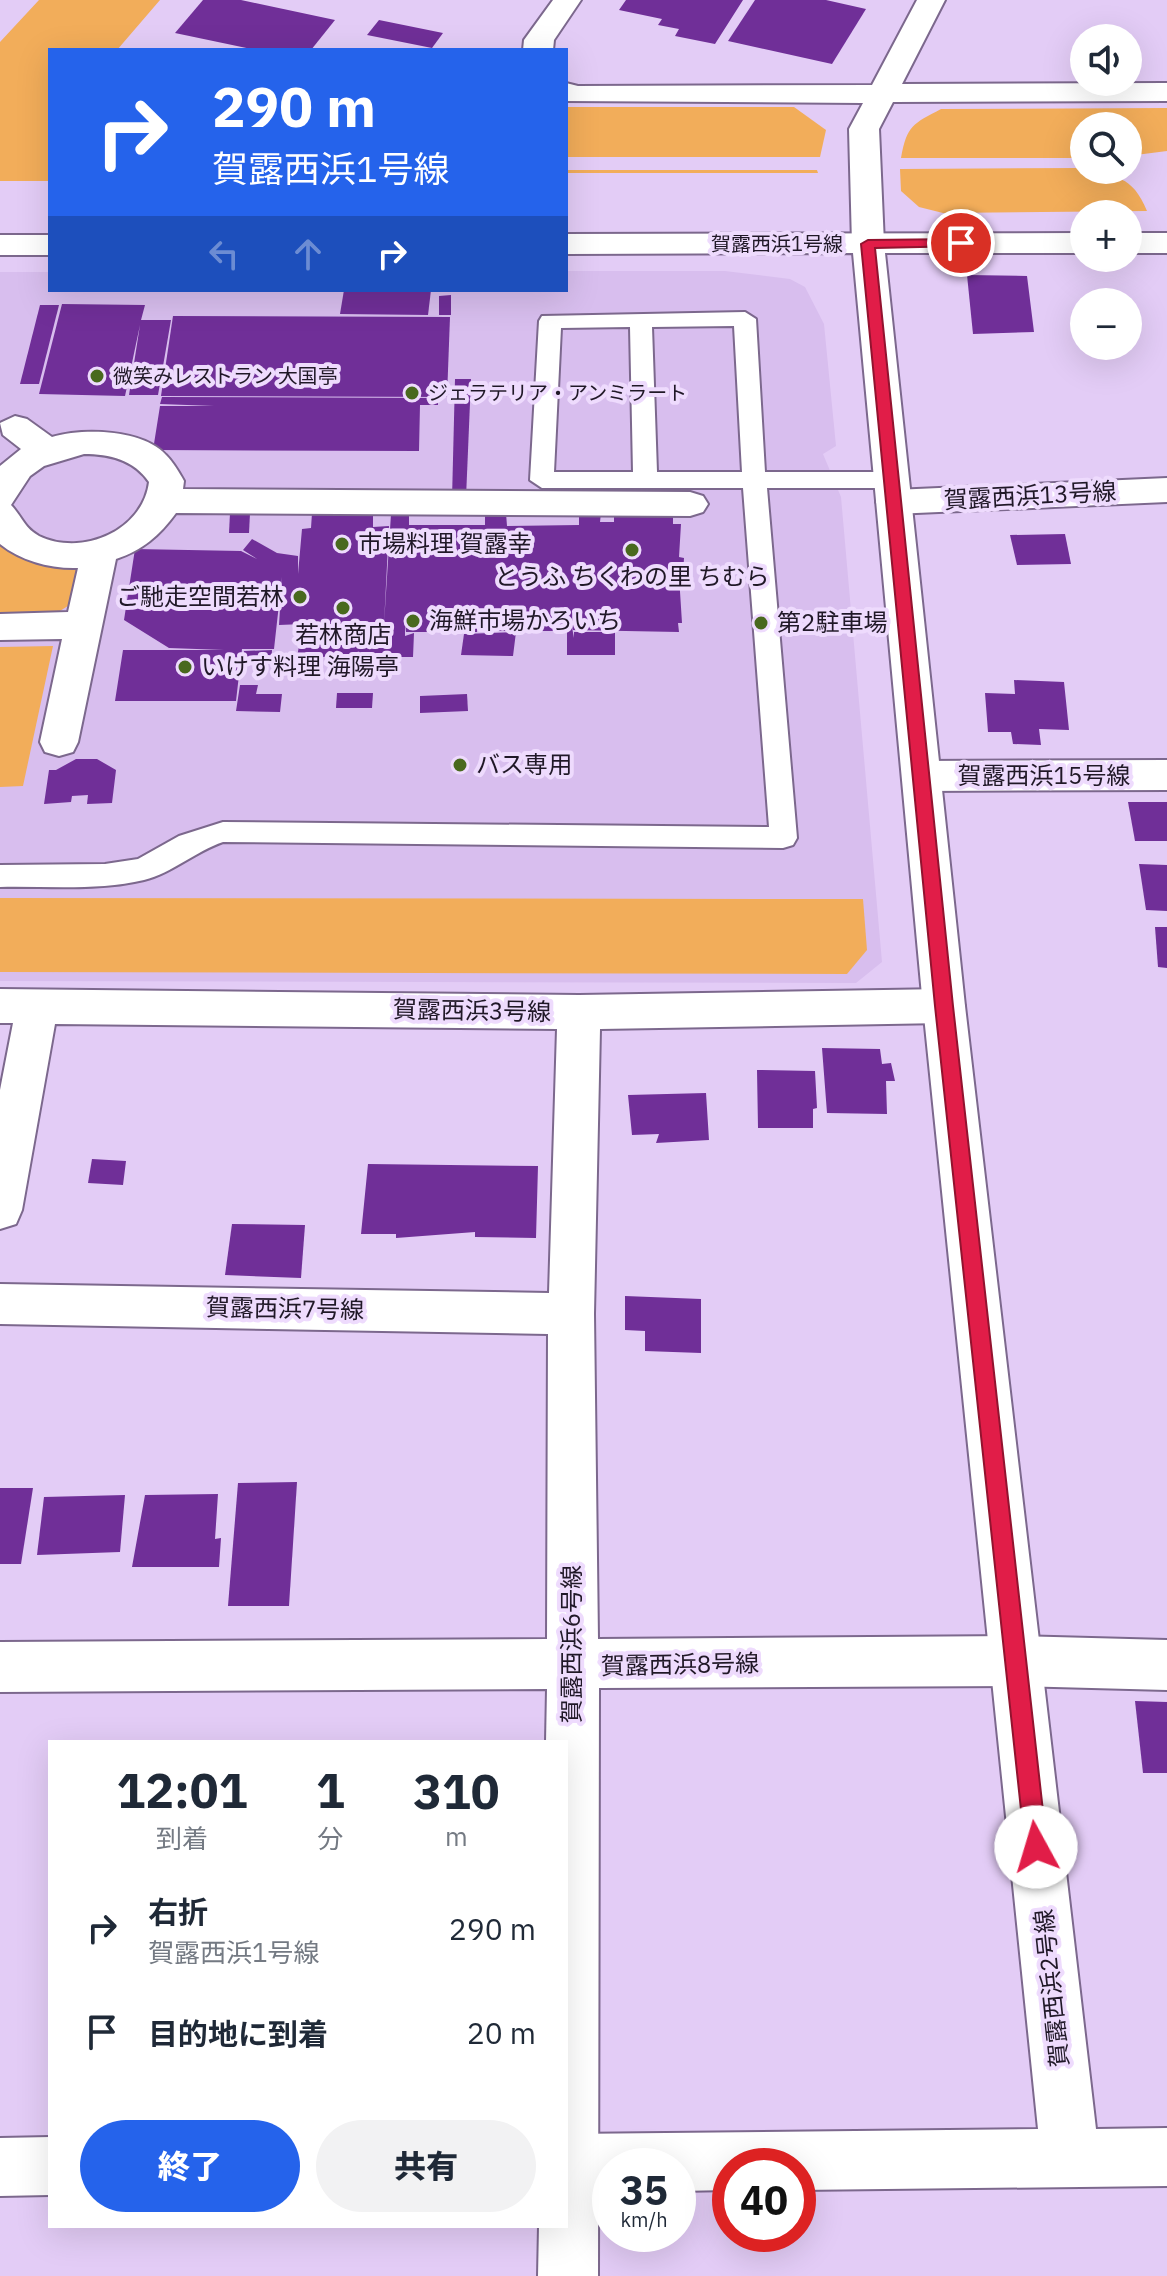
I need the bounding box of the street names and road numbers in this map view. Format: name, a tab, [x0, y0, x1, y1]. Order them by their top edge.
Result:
street label: 賀露西浜1号線	[711, 230, 843, 257]
street label: 賀露西浜13号線	[943, 475, 1117, 516]
street label: 賀露西浜15号線	[958, 759, 1130, 791]
street label: 賀露西浜3号線	[393, 993, 551, 1027]
street label: 賀露西浜7号線	[206, 1291, 364, 1325]
street label: 賀露西浜6号線	[555, 1565, 587, 1723]
street label: 賀露西浜8号線	[601, 1647, 759, 1681]
street label: 賀露西浜2号線	[1027, 1908, 1075, 2069]

